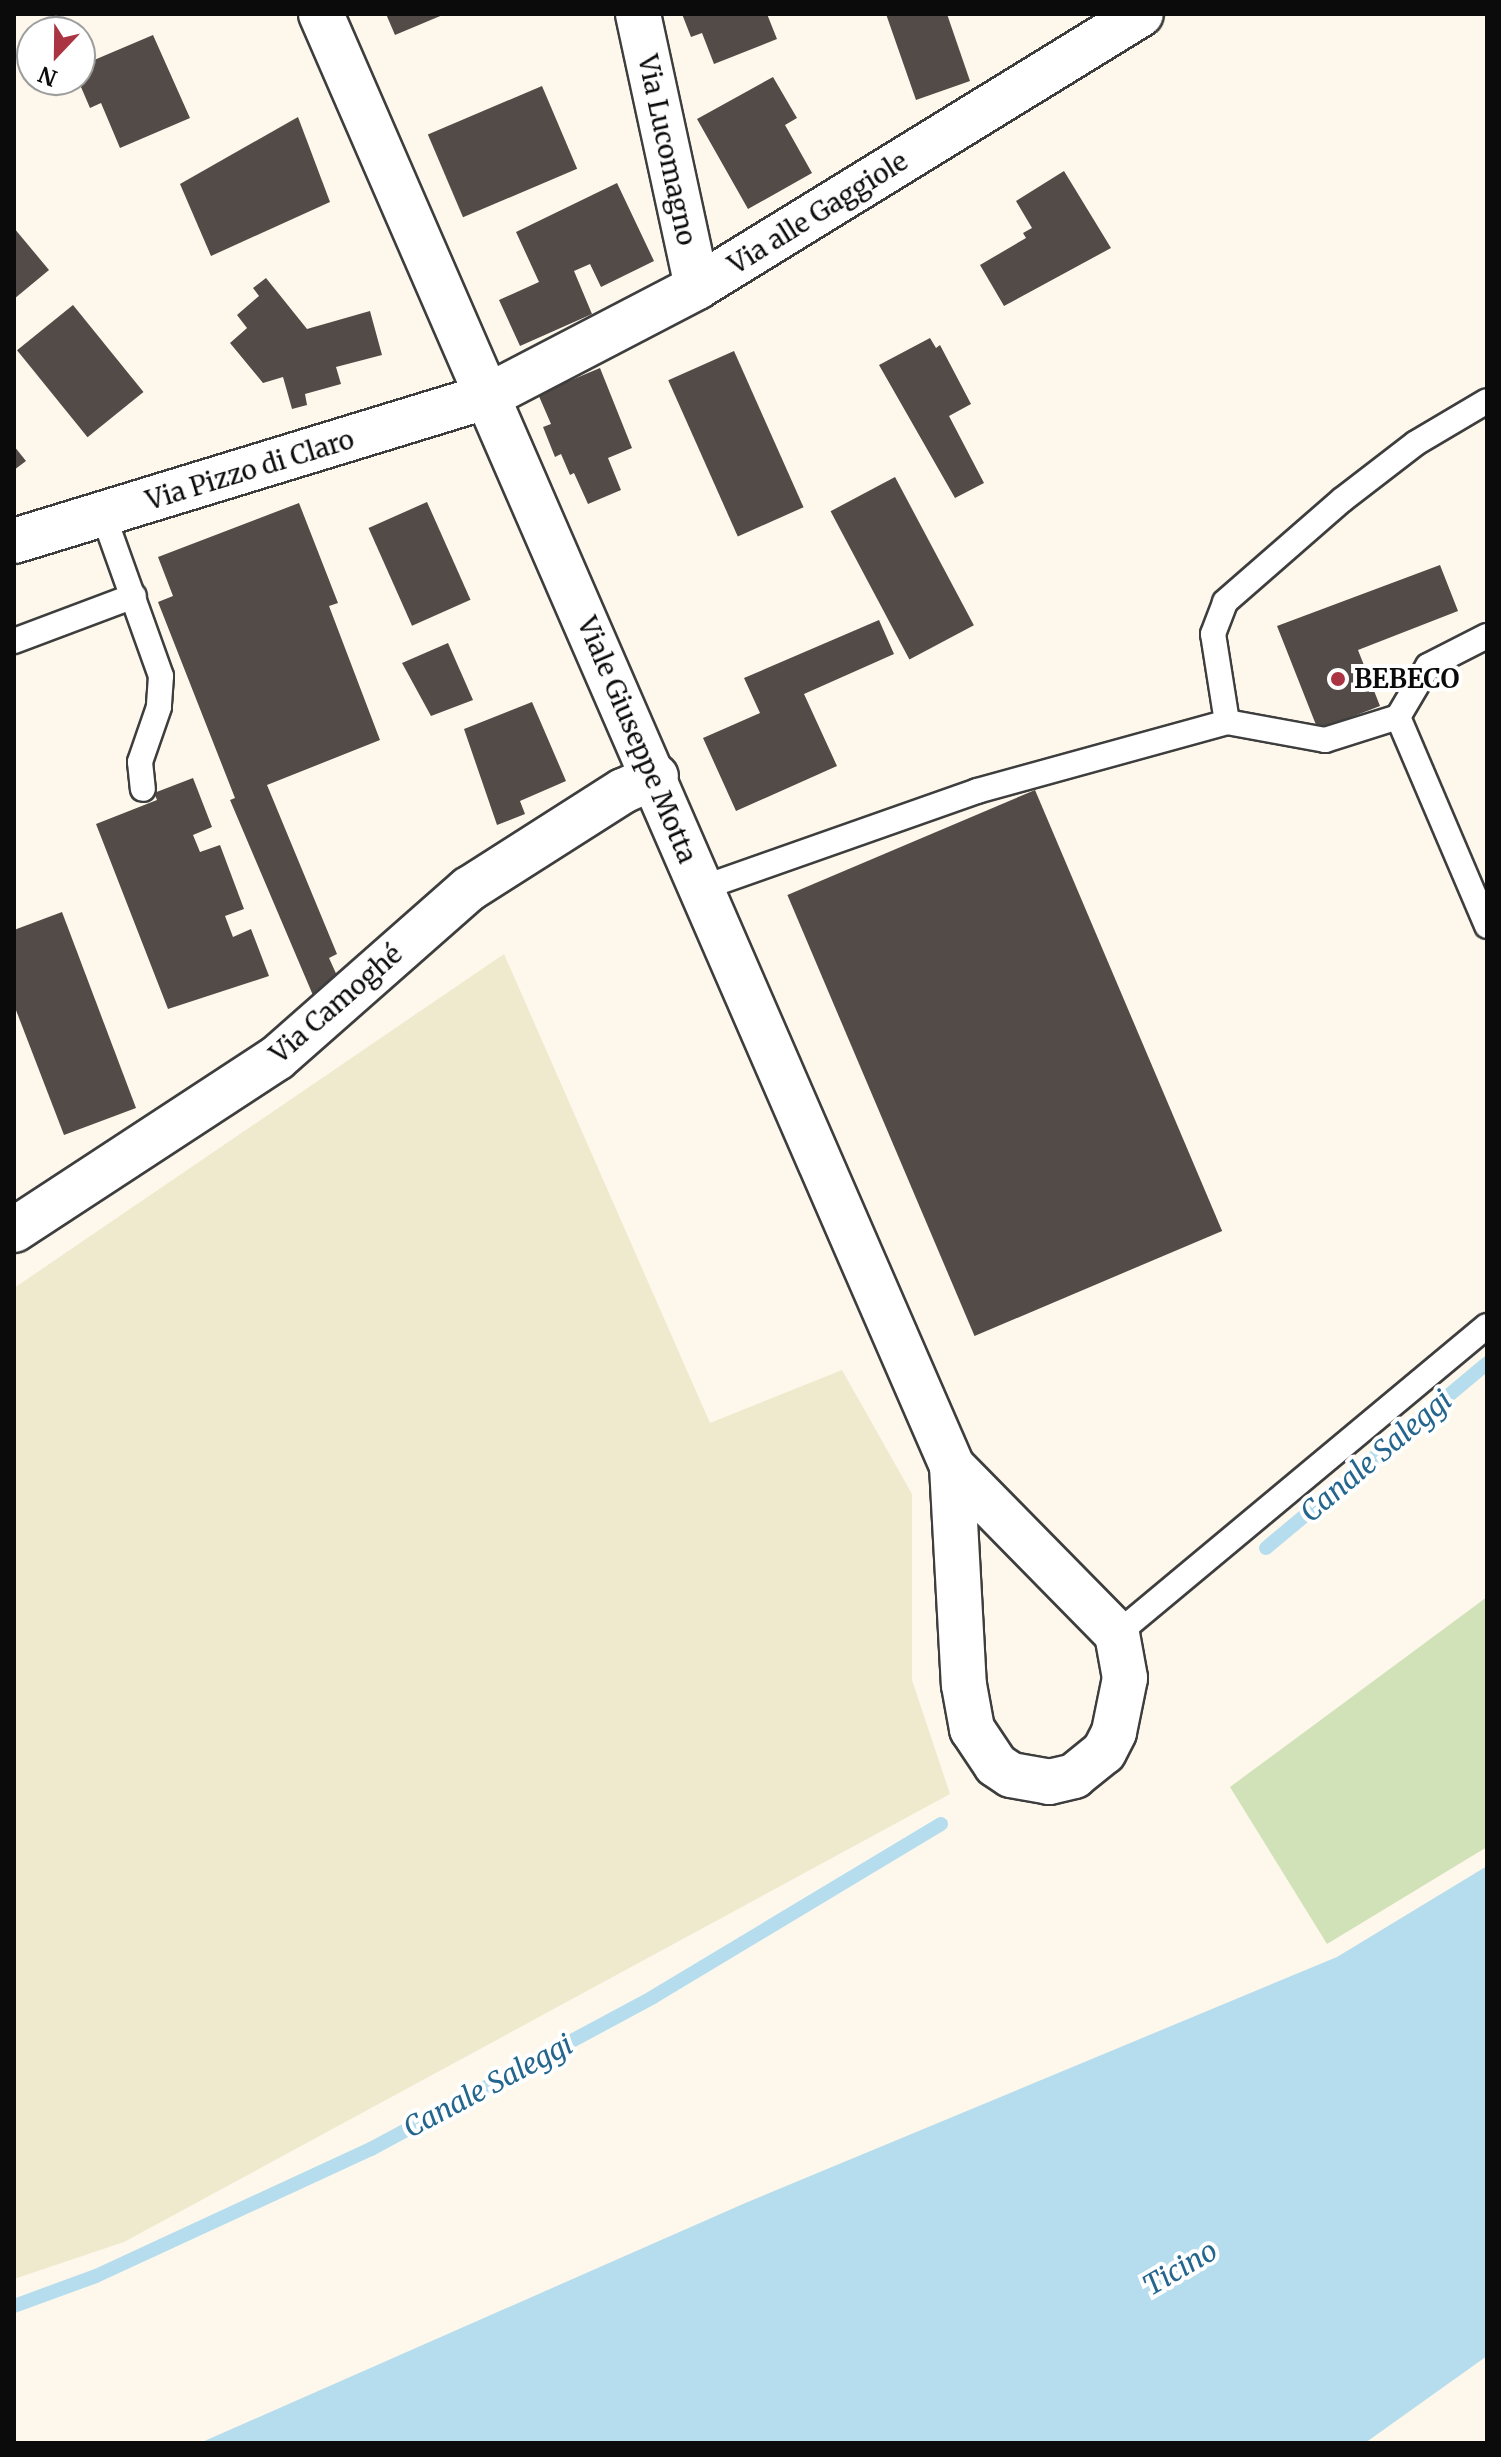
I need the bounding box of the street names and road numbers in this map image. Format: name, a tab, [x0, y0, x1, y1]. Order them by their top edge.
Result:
street label: Via Lucomagno	[632, 52, 702, 248]
street label: Via alle Gaggiole	[723, 145, 913, 281]
street label: Via Pizzo di Claro	[142, 424, 358, 516]
street label: Viale Giuseppe Motta	[571, 612, 703, 868]
street label: Via Camoghé	[264, 938, 408, 1070]

